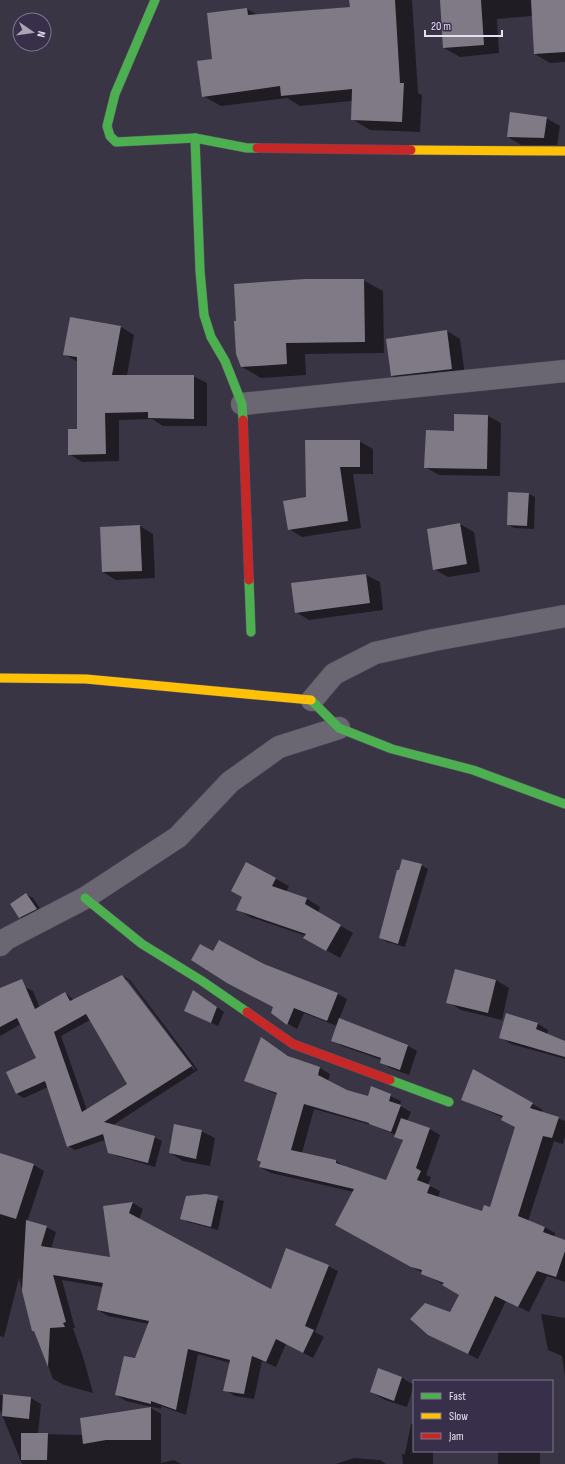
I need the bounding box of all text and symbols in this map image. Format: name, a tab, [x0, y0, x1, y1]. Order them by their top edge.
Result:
north arrow	[12, 12, 52, 52]
scale bar	[425, 12, 502, 38]
text: 20 m	[431, 19, 451, 34]
text: N	[34, 30, 48, 39]
legend	[413, 1380, 553, 1452]
text: Fast	[449, 1389, 466, 1404]
text: Slow	[449, 1409, 468, 1424]
text: Jam	[448, 1429, 464, 1444]

